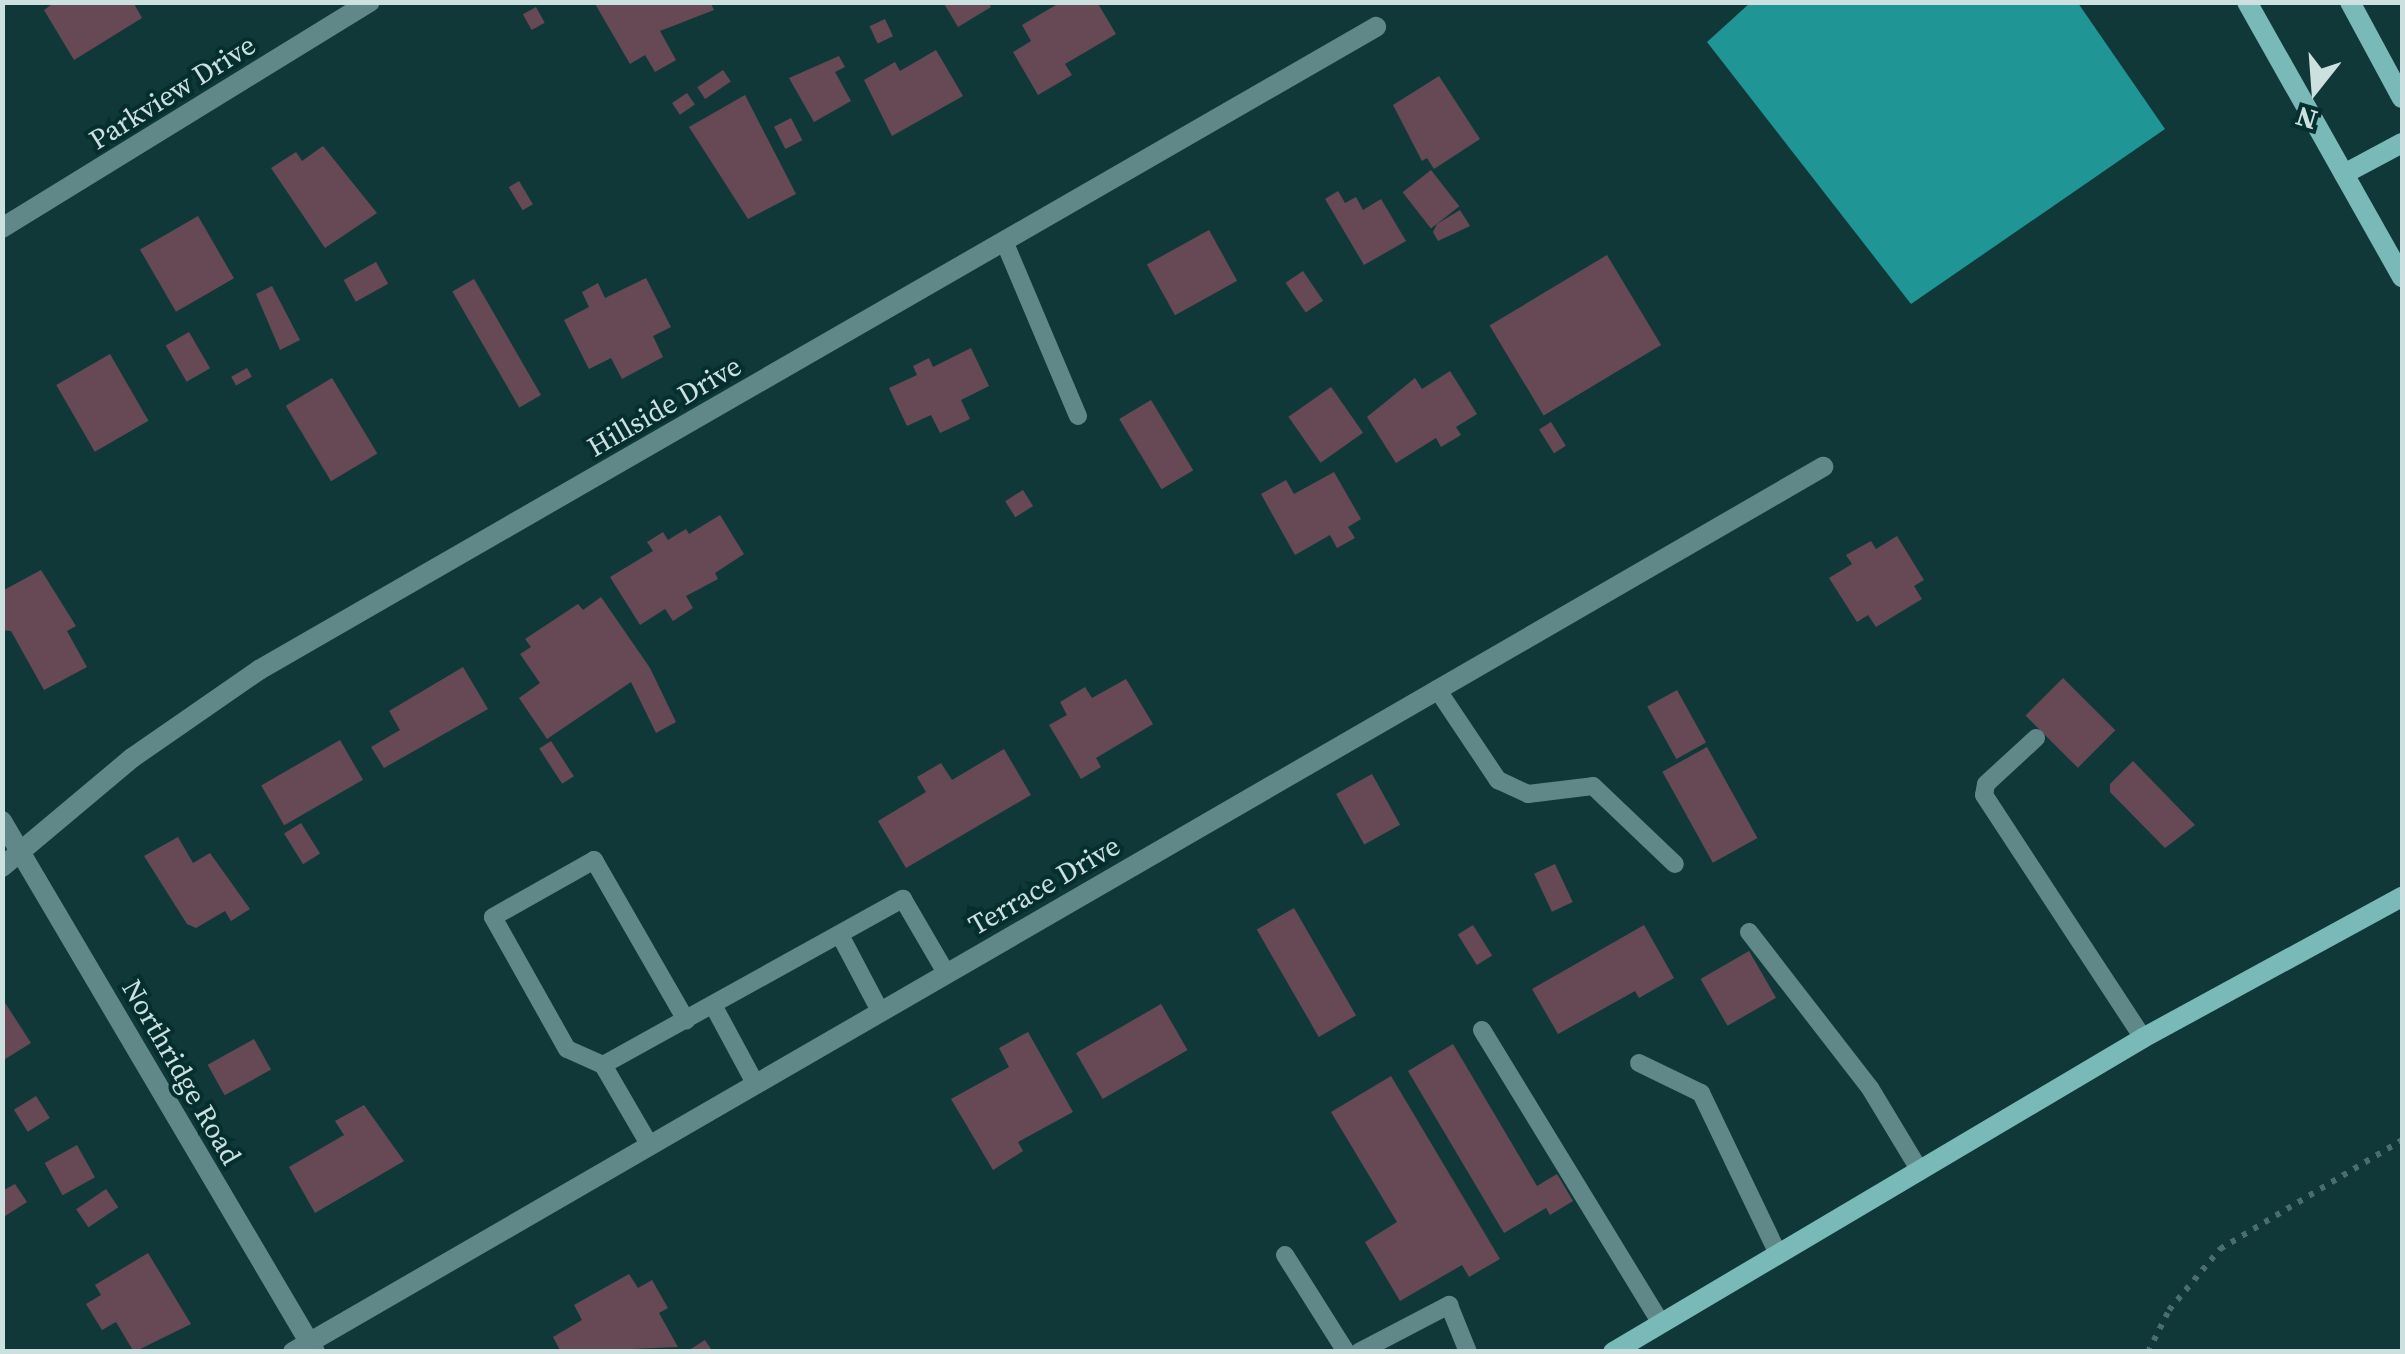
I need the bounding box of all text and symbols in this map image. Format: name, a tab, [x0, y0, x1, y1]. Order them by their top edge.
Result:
street label: Parkview Drive	[83, 28, 261, 156]
north arrow	[2265, 40, 2365, 140]
text: N	[2291, 98, 2322, 140]
street label: Hillside Drive	[581, 349, 747, 463]
street label: Terrace Drive	[962, 828, 1126, 942]
street label: Northridge Road	[115, 973, 249, 1171]

